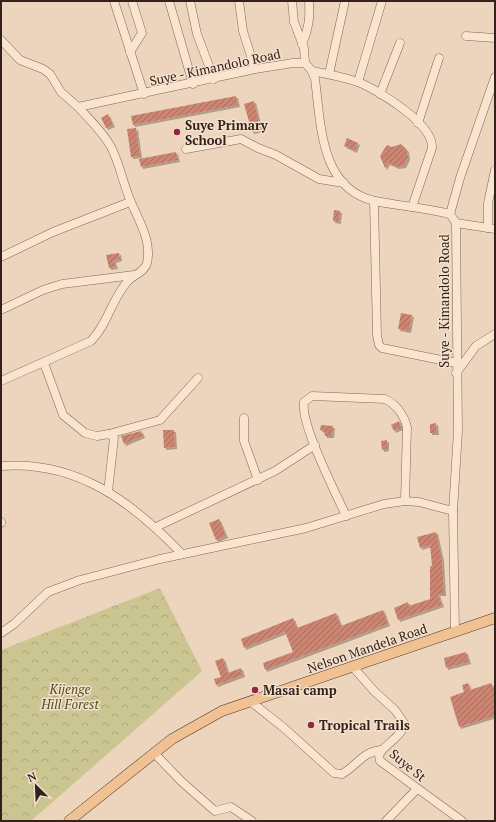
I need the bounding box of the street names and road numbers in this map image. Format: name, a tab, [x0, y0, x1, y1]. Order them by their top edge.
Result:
street label: Suye - Kimandolo Road	[148, 44, 282, 90]
street label: Suye - Kimandolo Road	[435, 234, 453, 368]
street label: Nelson Mandela Road	[305, 619, 429, 677]
street label: Suye St	[386, 745, 430, 785]

